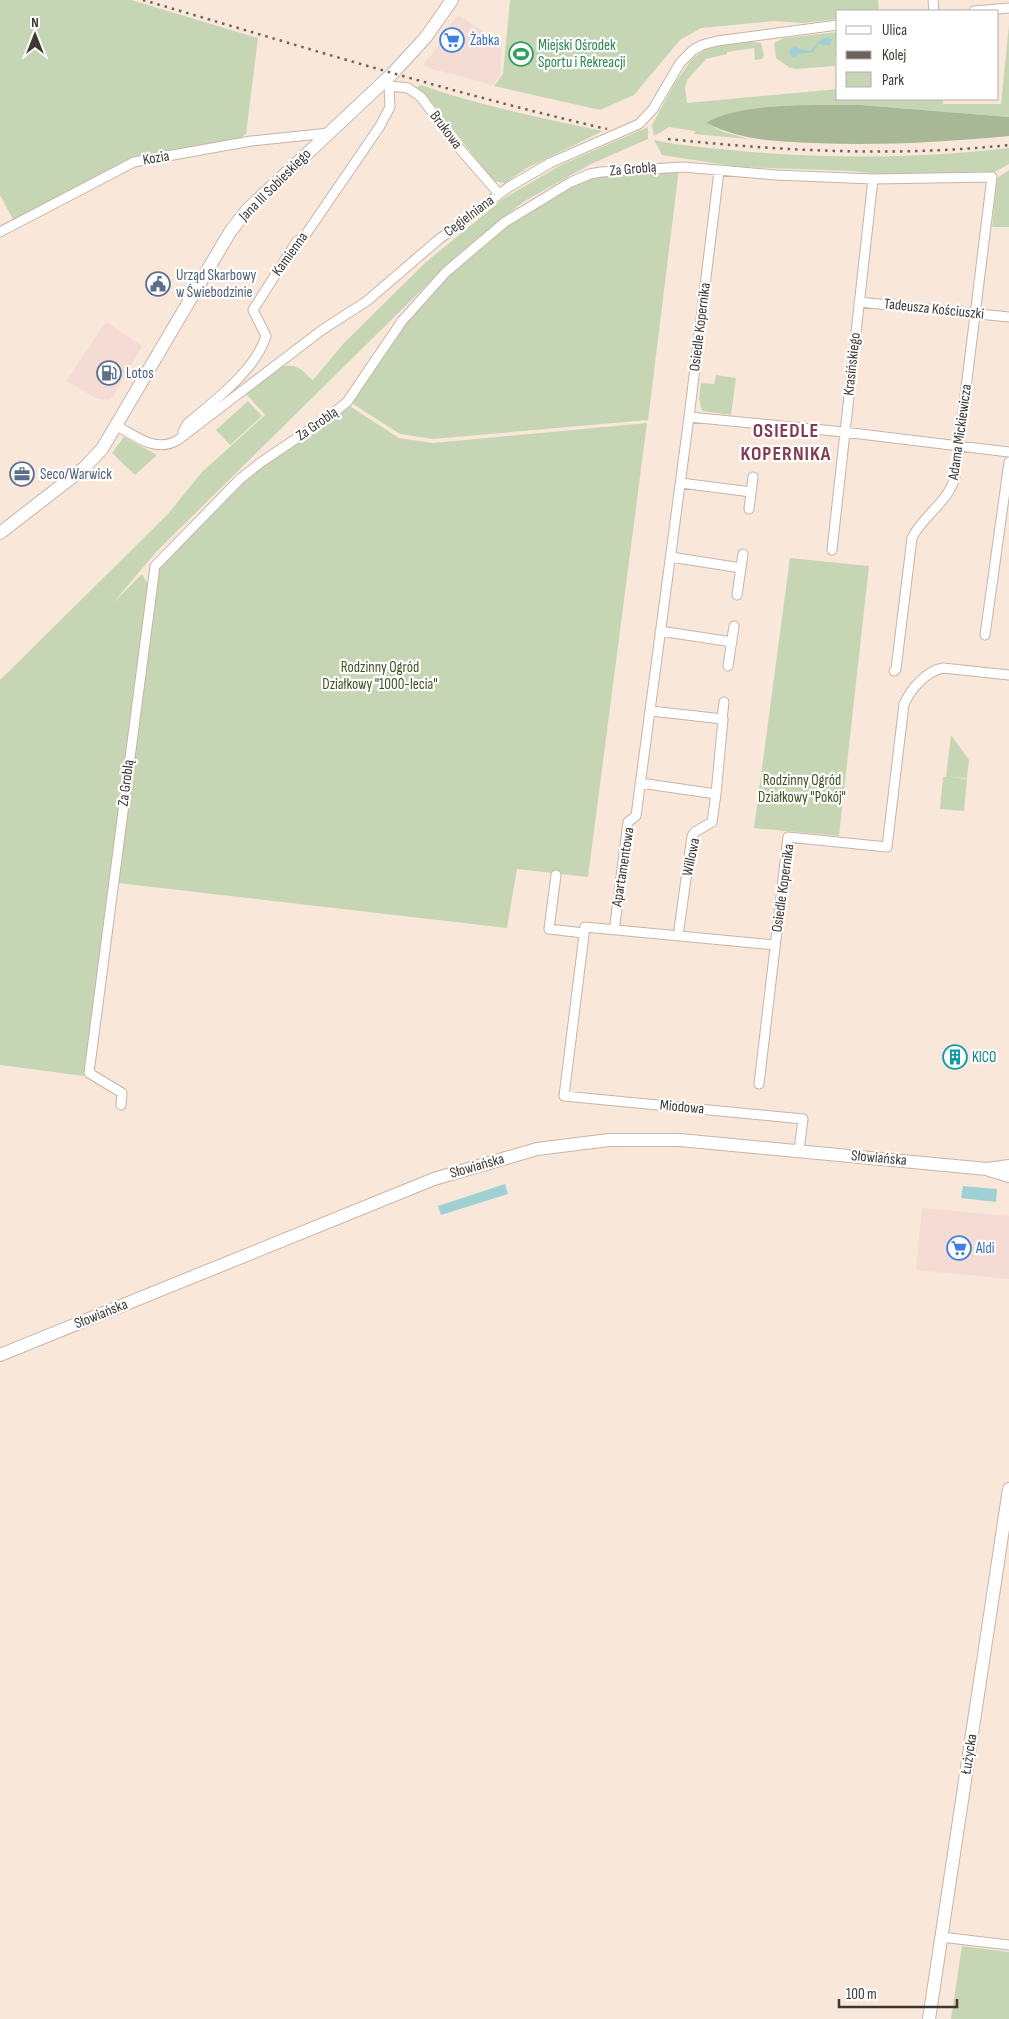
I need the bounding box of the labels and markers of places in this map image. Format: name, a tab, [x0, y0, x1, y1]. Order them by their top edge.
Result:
supermarket icon: Żabka	[439, 27, 465, 53]
place label: Żabka	[470, 31, 500, 50]
place label: Miejski Ośrodek Sportu i Rekreacji	[538, 36, 626, 72]
sports icon: Miejski Ośrodek Sportu i Rekreacji	[508, 41, 534, 67]
place label: Urząd Skarbowy w Świebodzinie	[176, 266, 257, 302]
public building icon: Urząd Skarbowy w Świebodzinie	[145, 271, 171, 297]
fuel station icon: Lotos	[96, 360, 122, 386]
place label: Lotos	[126, 364, 154, 383]
office icon: Seco/Warwick	[9, 461, 35, 487]
place label: Seco/Warwick	[40, 465, 112, 484]
building icon: KICO	[942, 1044, 968, 1070]
place label: KICO	[972, 1048, 996, 1067]
supermarket icon: Aldi	[946, 1235, 972, 1261]
place label: Aldi	[975, 1239, 995, 1258]

